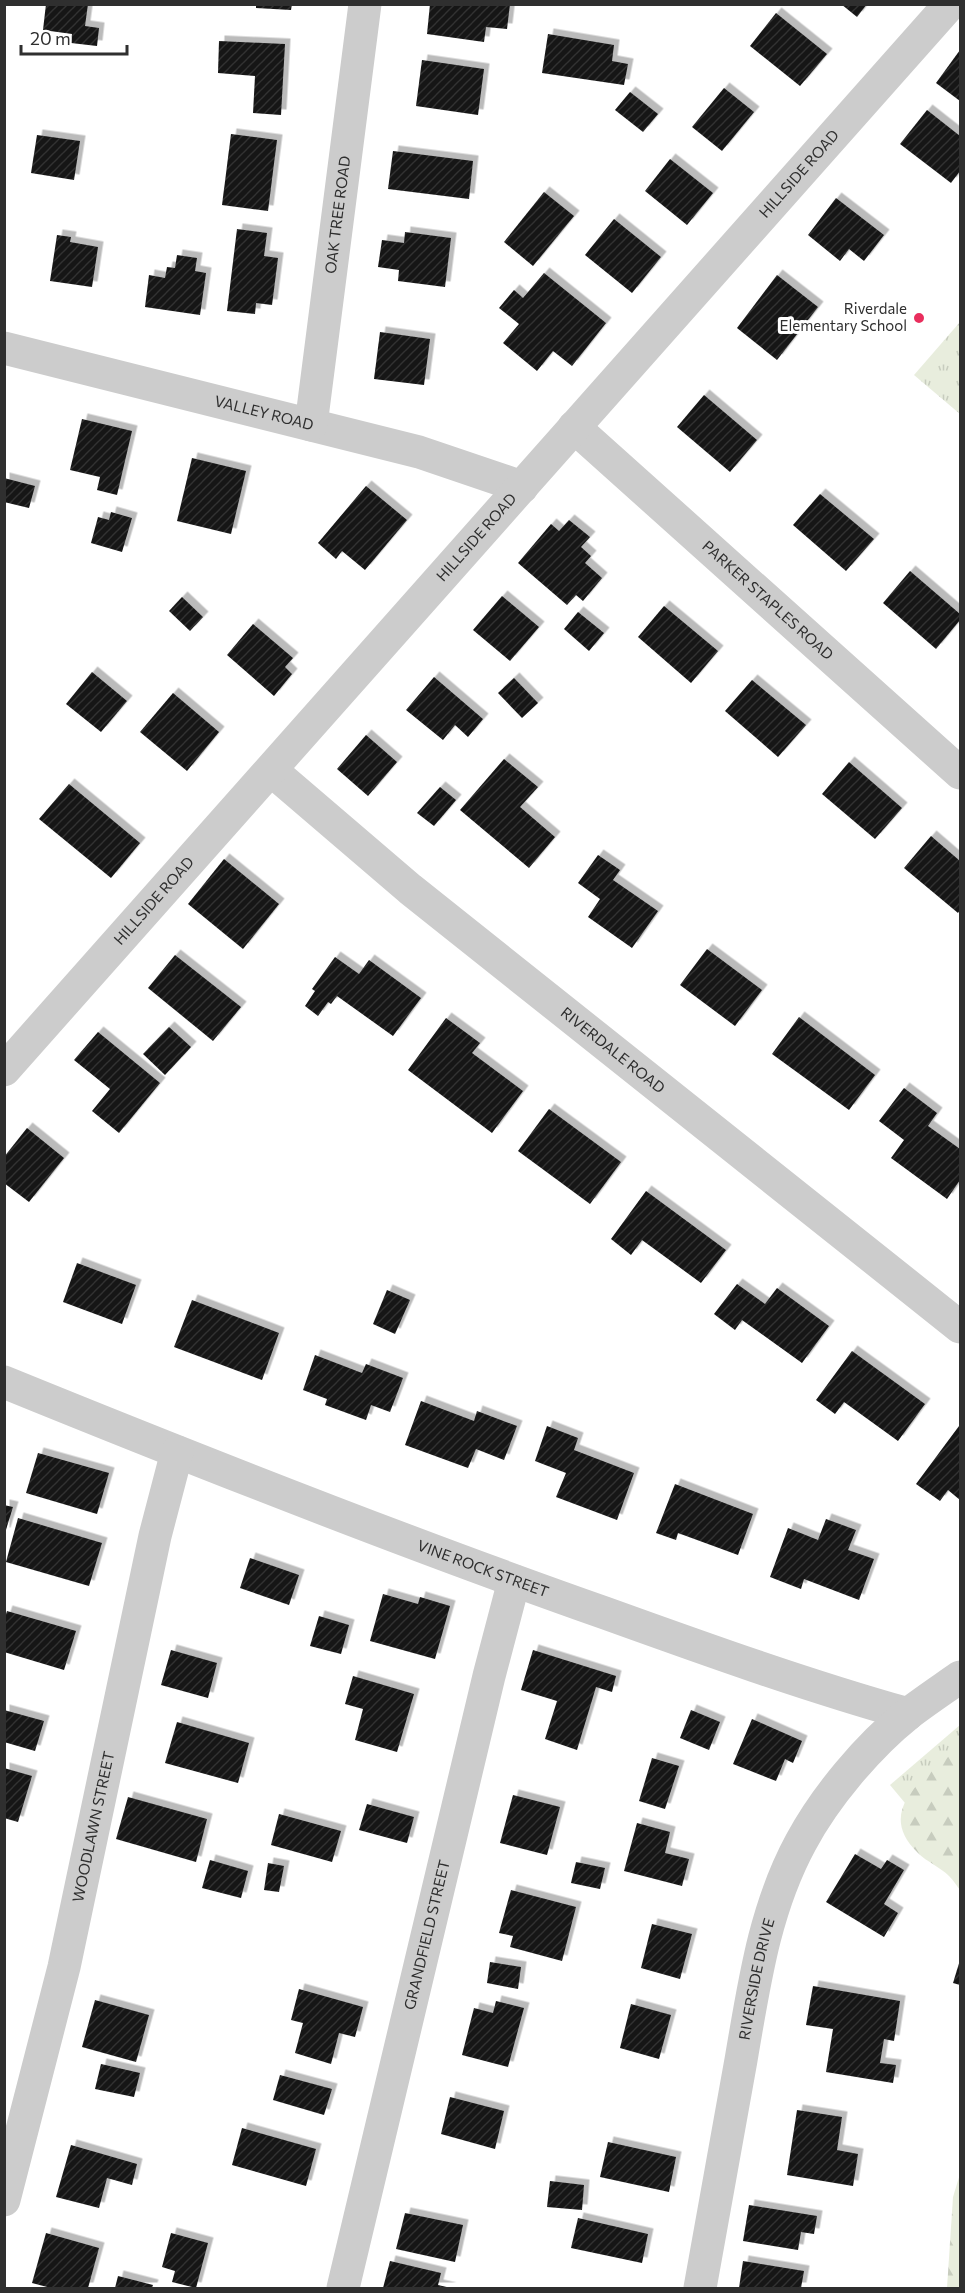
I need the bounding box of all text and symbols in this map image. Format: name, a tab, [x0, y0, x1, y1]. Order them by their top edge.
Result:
scale bar	[21, 18, 128, 56]
text: 20 m	[30, 27, 71, 49]
street label: HILLSIDE ROAD	[755, 126, 842, 221]
street label: OAK TREE ROAD	[321, 155, 353, 275]
place label: Riverdale Elementary School	[780, 299, 907, 334]
marker: Riverdale Elementary School	[912, 311, 926, 325]
street label: VALLEY ROAD	[213, 391, 316, 433]
street label: HILLSIDE ROAD	[432, 489, 520, 584]
street label: PARKER STAPLES ROAD	[699, 536, 838, 663]
street label: HILLSIDE ROAD	[110, 853, 197, 948]
street label: RIVERDALE ROAD	[558, 1003, 669, 1096]
street label: VINE ROCK STREET	[415, 1536, 552, 1600]
street label: WOODLAWN STREET	[68, 1749, 117, 1904]
street label: GRANDFIELD STREET	[400, 1857, 453, 2012]
street label: RIVERSIDE DRIVE	[735, 1916, 778, 2041]

